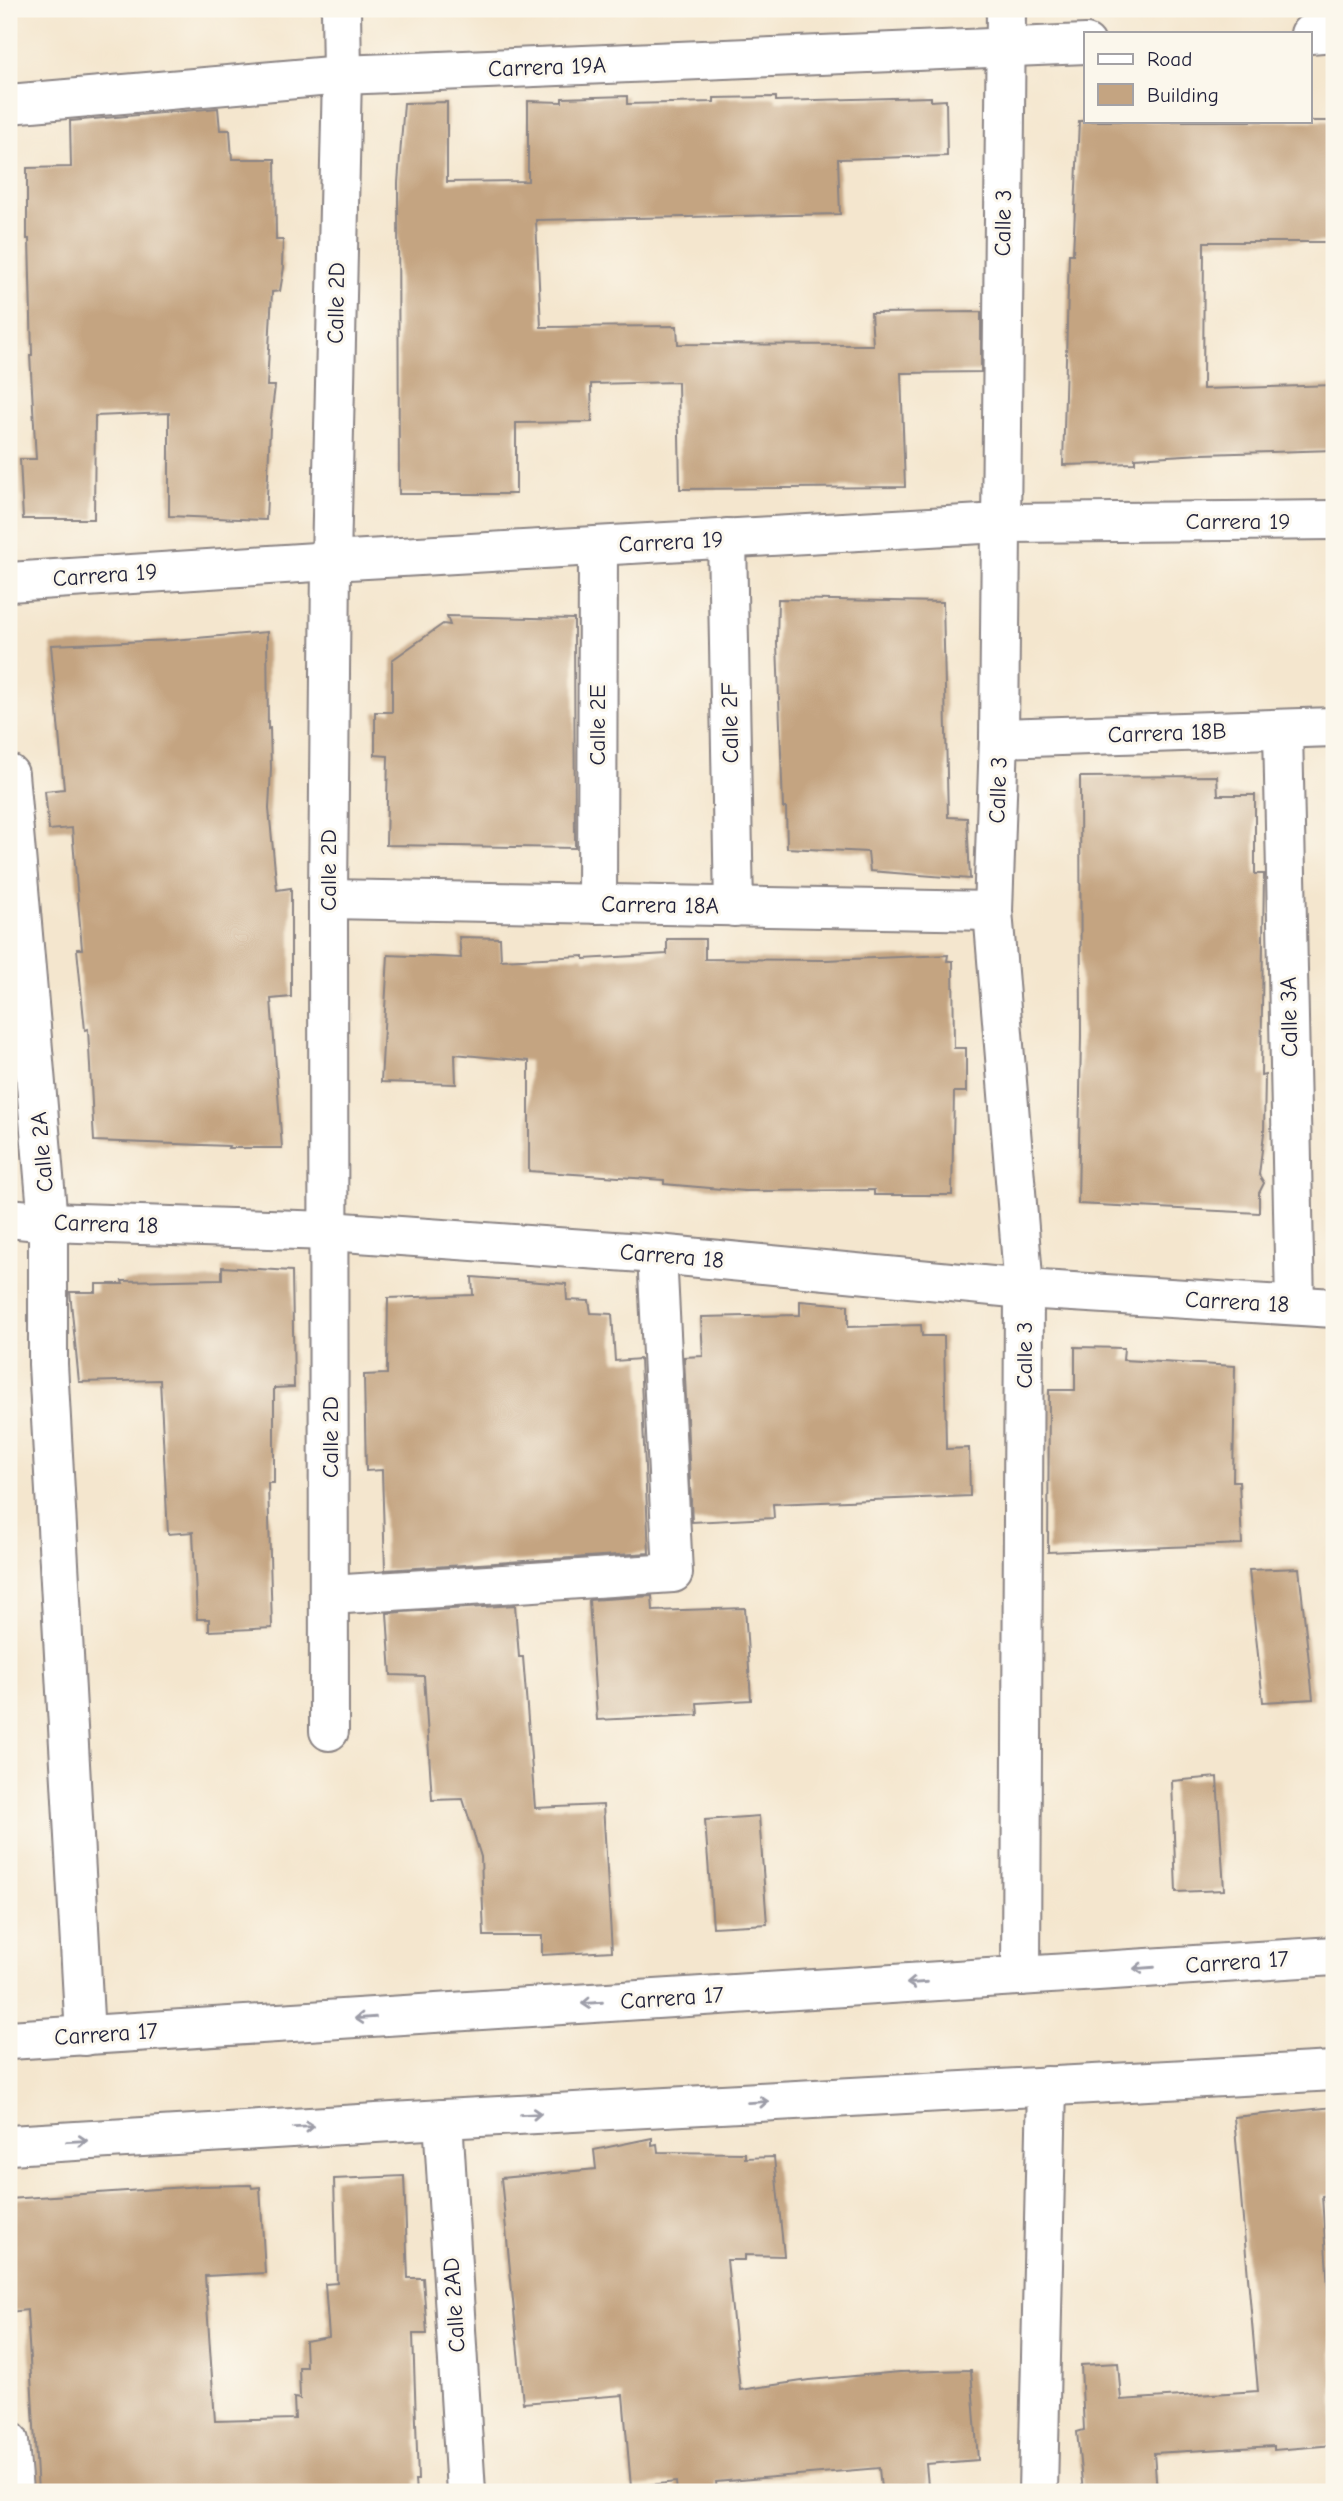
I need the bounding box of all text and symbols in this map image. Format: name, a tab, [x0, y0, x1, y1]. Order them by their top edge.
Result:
legend	[1084, 32, 1312, 122]
text: Road	[1147, 47, 1192, 71]
street label: Carrera 19A	[487, 51, 607, 83]
text: Building	[1147, 83, 1219, 107]
street label: Calle 3	[989, 189, 1017, 257]
street label: Calle 2D	[322, 262, 350, 344]
street label: Carrera 19	[1186, 508, 1290, 535]
street label: Carrera 19	[618, 526, 724, 558]
street label: Carrera 19	[52, 558, 158, 592]
street label: Calle 2F	[716, 682, 744, 764]
street label: Calle 2E	[584, 684, 611, 766]
street label: Carrera 18B	[1107, 717, 1227, 749]
street label: Calle 3	[983, 756, 1013, 824]
street label: Calle 2D	[315, 829, 342, 911]
street label: Carrera 18A	[601, 890, 719, 920]
street label: Calle 3A	[1275, 977, 1303, 1057]
street label: Calle 2A	[25, 1111, 59, 1193]
street label: Carrera 18	[53, 1209, 159, 1239]
street label: Carrera 18	[619, 1238, 725, 1274]
street label: Carrera 18	[1184, 1286, 1290, 1318]
street label: Calle 3	[1011, 1322, 1038, 1388]
street label: Calle 2D	[317, 1396, 344, 1478]
street label: Carrera 17	[1184, 1945, 1290, 1979]
one-way arrow	[1133, 1962, 1156, 1975]
one-way arrow	[906, 1976, 929, 1989]
street label: Carrera 17	[619, 1981, 725, 2015]
one-way arrow	[581, 1997, 604, 2010]
one-way arrow	[354, 2012, 377, 2025]
street label: Carrera 17	[53, 2017, 159, 2051]
one-way arrow	[746, 2095, 769, 2108]
one-way arrow	[519, 2107, 542, 2120]
one-way arrow	[292, 2120, 315, 2133]
one-way arrow	[65, 2134, 88, 2147]
street label: Calle 2AD	[437, 2257, 471, 2353]

